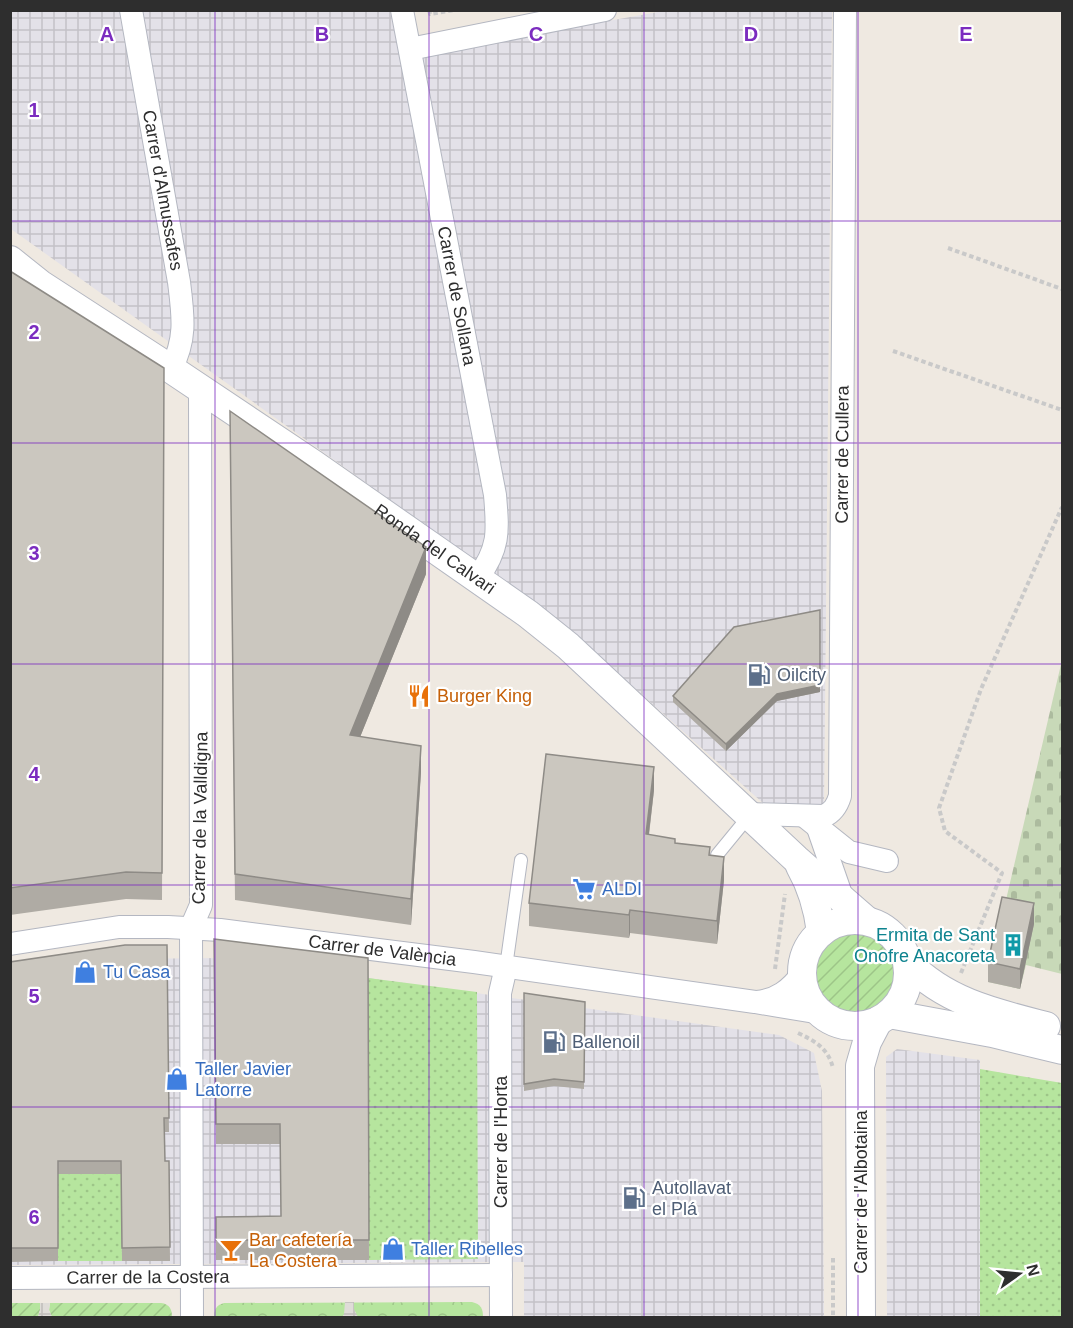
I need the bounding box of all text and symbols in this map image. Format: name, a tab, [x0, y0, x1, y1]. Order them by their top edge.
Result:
text: A	[100, 23, 114, 45]
text: B	[315, 23, 329, 45]
text: C	[529, 23, 543, 45]
text: D	[744, 23, 758, 45]
text: E	[959, 23, 973, 45]
text: 1	[28, 99, 40, 121]
street label: Carrer d'Almussafes	[139, 108, 187, 272]
street label: Carrer de Sollana	[434, 225, 480, 368]
text: 2	[28, 321, 40, 343]
street label: Carrer de Cullera	[832, 384, 853, 524]
street label: Ronda del Calvari	[370, 500, 499, 598]
text: 3	[28, 542, 40, 564]
fuel station icon: Oilcity	[746, 662, 772, 688]
place label: Oilcity	[777, 665, 826, 685]
restaurant icon: Burger King	[406, 683, 432, 709]
place label: Burger King	[437, 686, 532, 706]
street label: Carrer de la Valldigna	[188, 730, 212, 905]
text: 4	[28, 763, 40, 785]
supermarket icon: ALDI	[571, 876, 597, 902]
place label: ALDI	[602, 879, 642, 899]
place label: Ermita de Sant Onofre Anacoreta	[854, 925, 996, 966]
street label: Carrer de València	[307, 931, 458, 970]
building icon: Ermita de Sant Onofre Anacoreta	[1000, 932, 1026, 958]
shop icon: Tu Casa	[72, 959, 98, 985]
place label: Tu Casa	[103, 962, 171, 982]
text: 5	[28, 985, 40, 1007]
fuel station icon: Ballenoil	[541, 1029, 567, 1055]
place label: Ballenoil	[572, 1032, 640, 1052]
place label: Taller Javier Latorre	[195, 1059, 291, 1100]
shop icon: Taller Javier Latorre	[164, 1066, 190, 1092]
street label: Carrer de l'Horta	[491, 1075, 511, 1208]
street label: Carrer de l'Albotaina	[851, 1109, 871, 1274]
place label: Autollavat el Plá	[652, 1178, 731, 1219]
fuel station icon: Autollavat el Plá	[621, 1185, 647, 1211]
text: 6	[28, 1206, 40, 1228]
place label: Bar cafetería La Costera	[249, 1230, 353, 1271]
shop icon: Taller Ribelles	[380, 1236, 406, 1262]
bar icon: Bar cafetería La Costera	[218, 1237, 244, 1263]
place label: Taller Ribelles	[411, 1239, 523, 1259]
north arrow	[989, 1244, 1049, 1304]
text: N	[1023, 1262, 1043, 1278]
street label: Carrer de la Costera	[66, 1267, 231, 1288]

